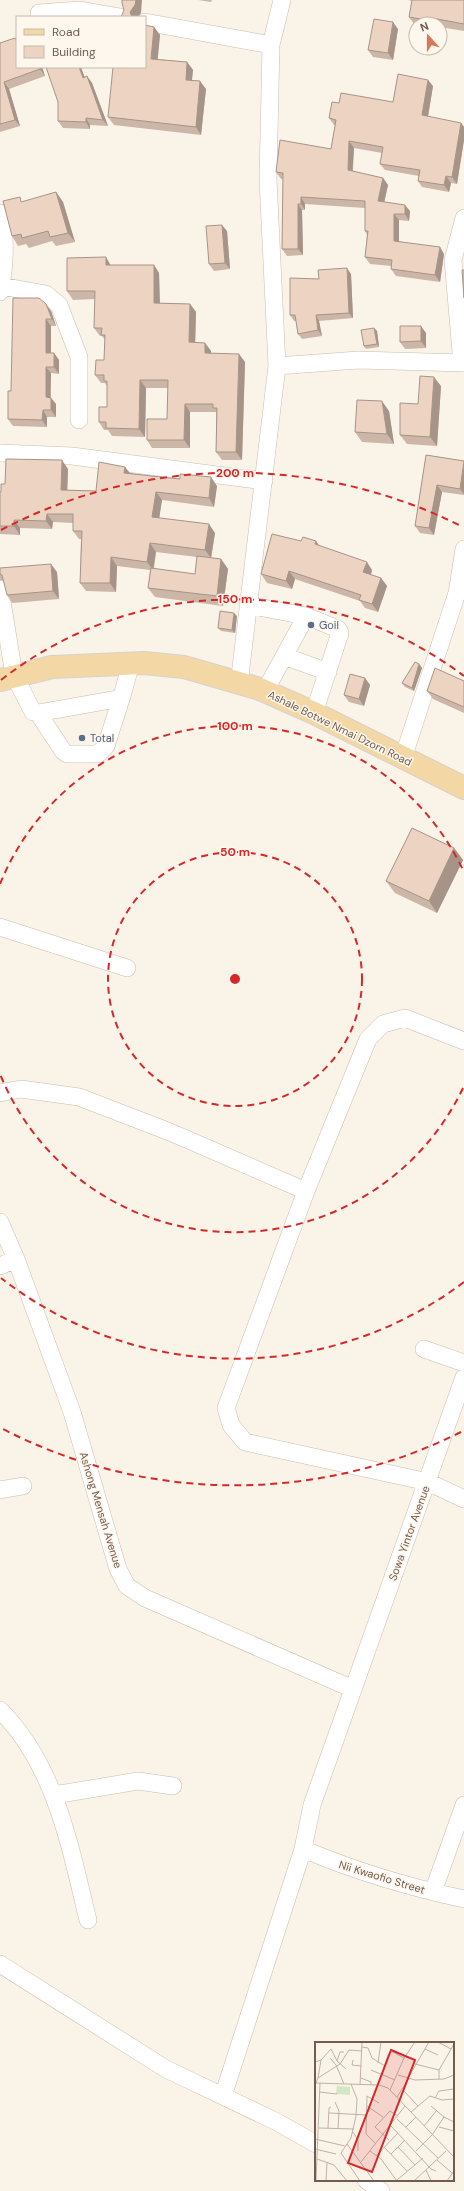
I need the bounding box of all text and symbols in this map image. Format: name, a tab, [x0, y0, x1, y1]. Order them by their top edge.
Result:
legend	[16, 16, 146, 68]
north arrow	[408, 16, 448, 56]
text: N	[418, 19, 431, 35]
text: Road	[52, 24, 80, 40]
text: Building	[52, 44, 96, 60]
text: 200 m	[216, 465, 254, 481]
text: 150 m	[218, 591, 252, 607]
place label: Goil	[319, 618, 339, 632]
marker: Goil	[306, 620, 316, 630]
street label: Ashale Botwe Nmai Dzorn Road	[266, 687, 414, 769]
text: 100 m	[217, 718, 253, 734]
place label: Total	[90, 731, 114, 745]
marker: Total	[77, 733, 87, 743]
text: 50 m	[220, 844, 250, 860]
centre of rings	[228, 972, 242, 986]
street label: Ashong Mensah Avenue	[77, 1450, 125, 1570]
street label: Sowa Yintor Avenue	[385, 1484, 433, 1582]
street label: Nii Kwaofio Street	[337, 1857, 427, 1897]
inset map	[315, 2042, 454, 2181]

